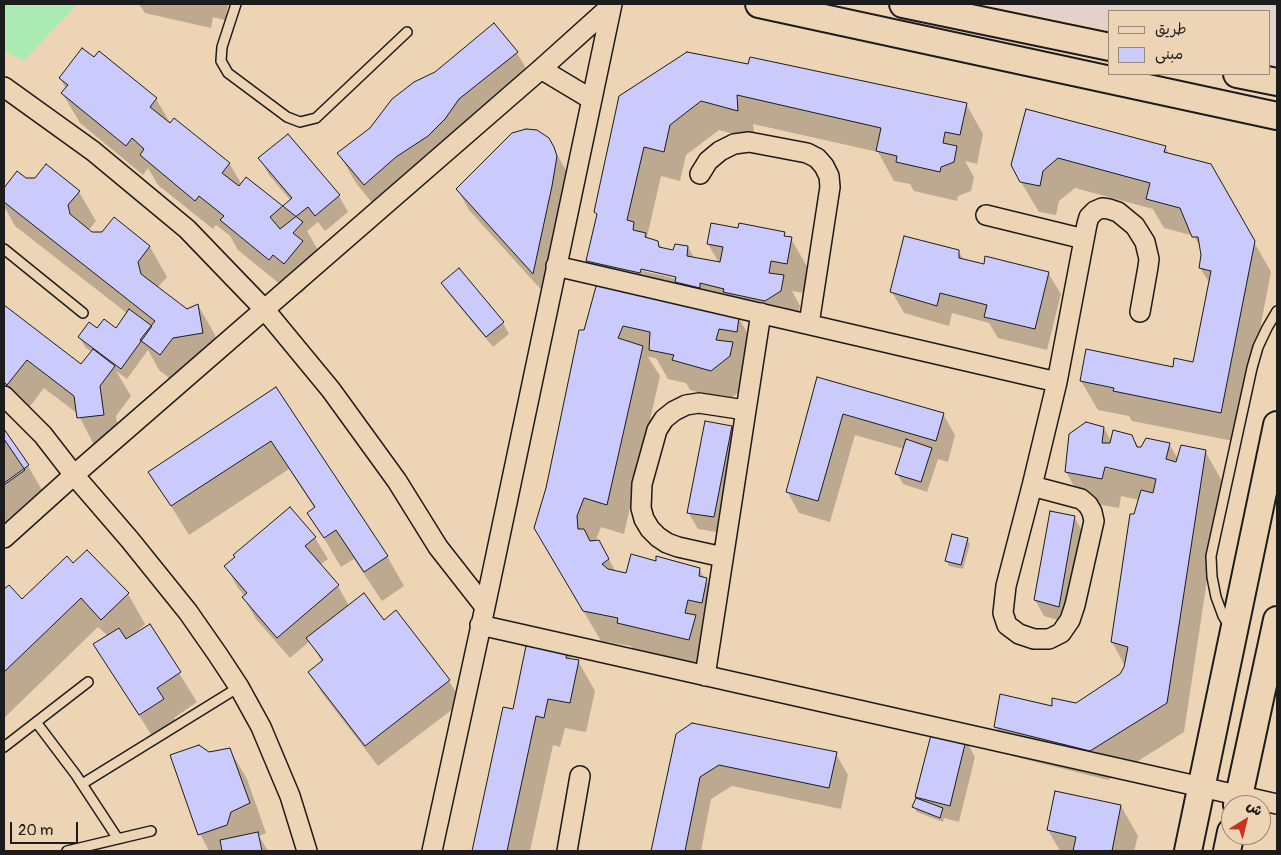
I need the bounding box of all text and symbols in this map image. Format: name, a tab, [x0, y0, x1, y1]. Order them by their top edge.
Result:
legend	[1108, 10, 1271, 75]
text: طريق	[1155, 20, 1187, 39]
text: مبنى	[1155, 45, 1183, 64]
north arrow	[1221, 795, 1271, 845]
text: ش	[1243, 797, 1266, 820]
scale bar	[12, 812, 80, 844]
text: 20 m	[18, 821, 53, 840]

